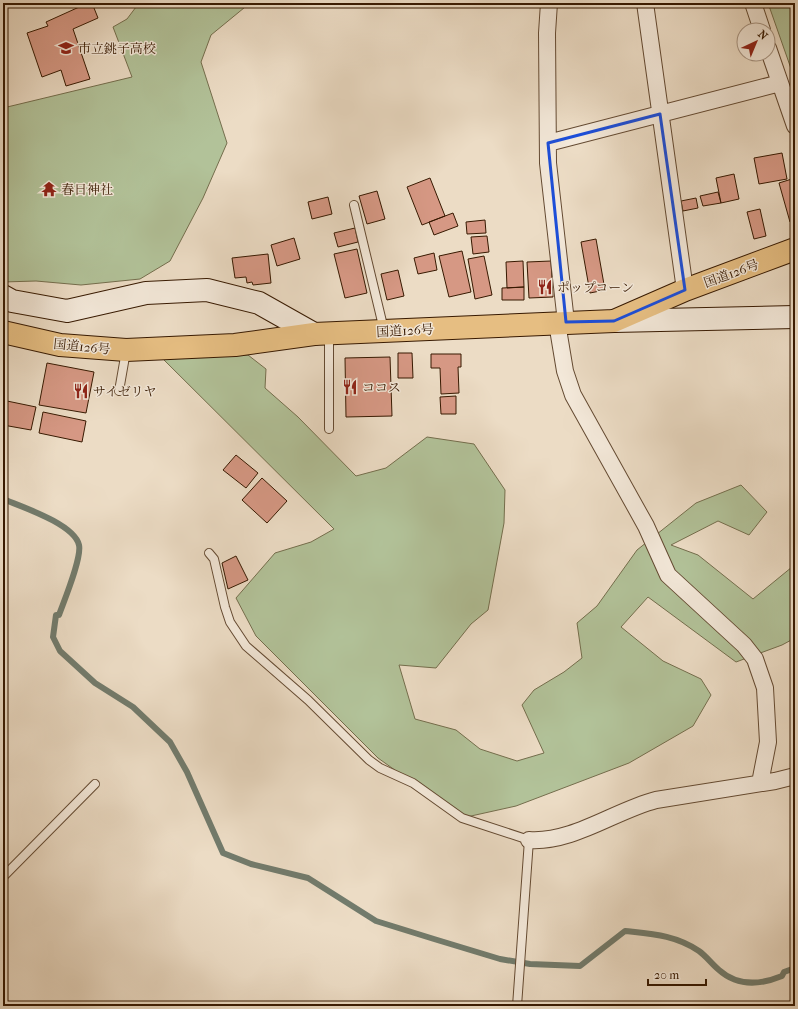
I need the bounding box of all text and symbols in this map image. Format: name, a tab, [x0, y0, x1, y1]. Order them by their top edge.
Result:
north arrow	[736, 22, 776, 62]
text: N	[755, 28, 771, 43]
school or university icon: 市立銚子高校	[57, 39, 75, 57]
place label: 市立銚子高校	[78, 41, 156, 56]
temple icon: 春日神社	[40, 180, 58, 198]
place label: 春日神社	[61, 182, 113, 197]
street label: 国道126号	[702, 257, 761, 290]
restaurant icon: ポップコーン	[536, 278, 554, 296]
place label: ポップコーン	[557, 280, 634, 295]
street label: 国道126号	[376, 322, 434, 339]
street label: 国道126号	[53, 336, 111, 357]
restaurant icon: ココス	[341, 378, 359, 396]
place label: ココス	[362, 380, 401, 395]
restaurant icon: サイゼリヤ	[72, 382, 90, 400]
place label: サイゼリヤ	[93, 384, 156, 399]
scale bar	[648, 961, 706, 987]
text: 20 m	[654, 968, 679, 982]

